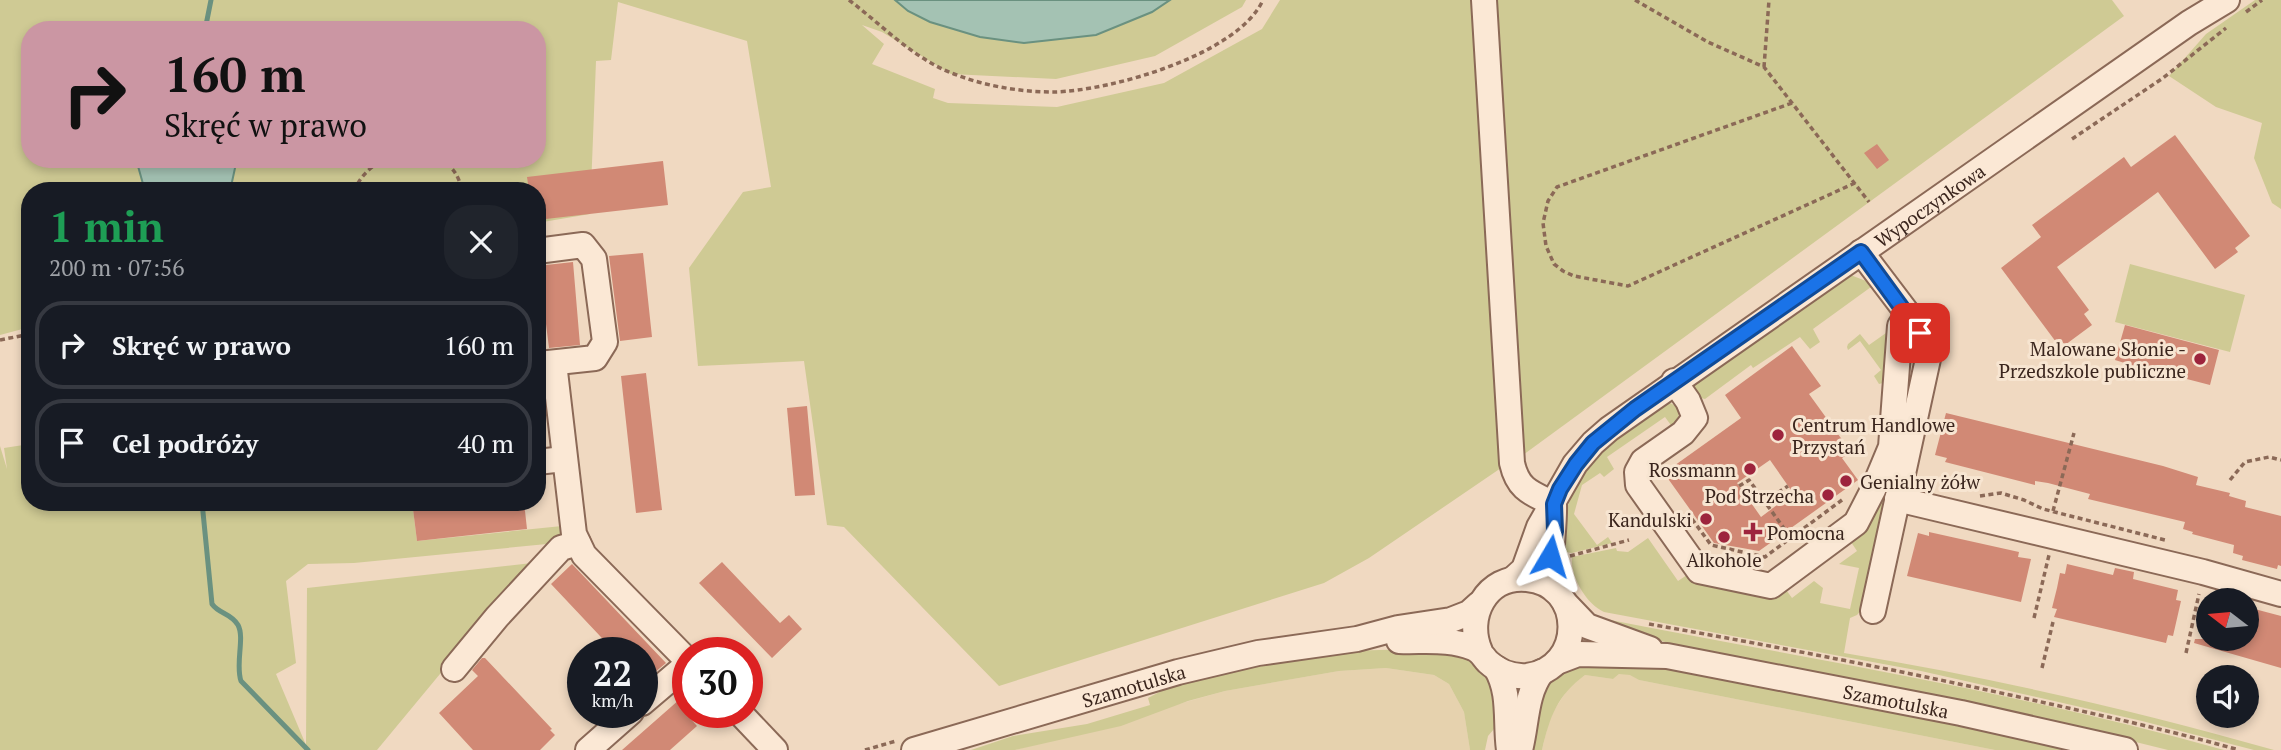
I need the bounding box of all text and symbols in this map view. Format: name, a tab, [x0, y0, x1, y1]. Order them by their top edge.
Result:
text: 160 m	[164, 41, 306, 106]
icon: right	[49, 49, 140, 140]
text: Skręć w prawo	[164, 104, 367, 146]
street label: Wypoczynkowa	[1869, 157, 1990, 252]
text: 1 min	[49, 198, 164, 254]
button: close	[444, 205, 518, 279]
text: 200 m · 07:56	[49, 252, 184, 283]
pin	[1890, 303, 1950, 363]
icon: arrive	[1901, 314, 1939, 352]
icon: right	[53, 326, 91, 364]
text: Skręć w prawo	[112, 328, 291, 362]
text: 160 m	[444, 328, 514, 362]
place label: Malowane Słonie - Przedszkole publiczne	[1999, 336, 2186, 383]
marker: Malowane Słonie - Przedszkole publiczne	[2192, 351, 2208, 367]
place label: Centrum Handlowe Przystań	[1792, 412, 1955, 459]
icon: arrive	[53, 424, 91, 462]
text: Cel podróży	[112, 426, 258, 460]
text: 40 m	[458, 426, 514, 460]
marker: Centrum Handlowe Przystań	[1770, 427, 1786, 443]
place label: Rossmann	[1649, 457, 1736, 482]
marker: Rossmann	[1742, 461, 1758, 477]
place label: Genialny żółw	[1860, 469, 1981, 494]
marker: Genialny żółw	[1838, 473, 1854, 489]
place label: Pod Strzecha	[1705, 483, 1814, 508]
marker: Pod Strzecha	[1820, 487, 1836, 503]
place label: Kandulski	[1608, 507, 1692, 532]
marker: Kandulski	[1698, 511, 1714, 527]
position arrow	[1513, 519, 1587, 593]
place label: Pomocna	[1767, 520, 1845, 545]
marker: Pomocna	[1745, 524, 1761, 540]
marker: Alkohole	[1716, 529, 1732, 545]
place label: Alkohole	[1686, 547, 1762, 572]
north arrow	[2196, 588, 2259, 651]
map controls	[2196, 588, 2259, 728]
speed limit sign: 30	[672, 637, 763, 728]
text: 22	[593, 650, 632, 696]
street label: Szamotulska	[1079, 658, 1188, 712]
button: sound	[2196, 665, 2259, 728]
street label: Szamotulska	[1841, 678, 1952, 723]
text: km/h	[592, 688, 633, 712]

